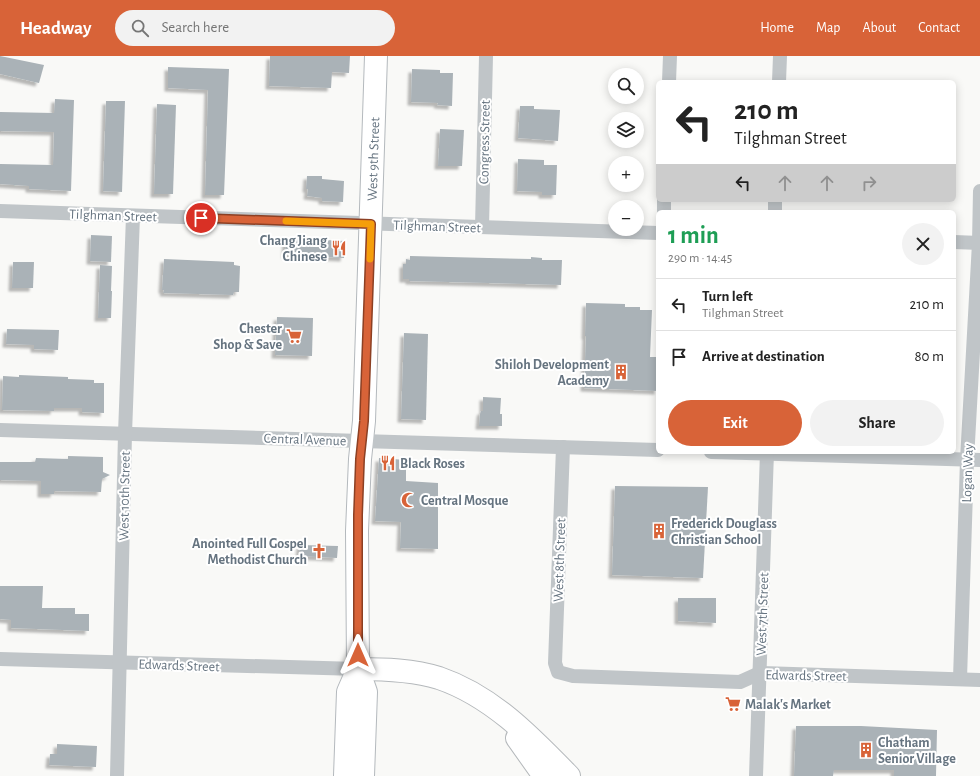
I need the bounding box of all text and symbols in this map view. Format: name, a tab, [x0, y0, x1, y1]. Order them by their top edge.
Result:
search box	[115, 10, 395, 46]
icon: search	[129, 17, 151, 39]
text: Headway	[20, 19, 91, 38]
text: Search here	[161, 20, 229, 35]
text: Home	[760, 21, 794, 35]
text: Map	[816, 21, 840, 35]
text: About	[862, 21, 896, 35]
text: Contact	[918, 21, 960, 35]
map controls	[608, 68, 644, 236]
button: search	[608, 68, 644, 104]
icon: left	[668, 96, 720, 148]
text: 210 m	[734, 97, 799, 125]
street label: Congress Street	[477, 99, 493, 184]
button: layers	[608, 112, 644, 148]
street label: West 9th Street	[366, 116, 382, 201]
text: Tilghman Street	[734, 130, 847, 148]
button: +	[608, 156, 644, 192]
icon: left	[732, 172, 754, 194]
icon: ahead	[774, 172, 796, 194]
icon: ahead	[816, 172, 838, 194]
icon: right	[858, 172, 880, 194]
button: −	[608, 200, 644, 236]
pin	[184, 201, 218, 235]
street label: Tilghman Street	[69, 207, 158, 225]
icon: arrive	[190, 207, 212, 229]
street label: Tilghman Street	[393, 218, 482, 236]
button: close	[902, 223, 944, 265]
text: 1 min	[668, 224, 719, 248]
place label: Chang Jiang Chinese	[260, 234, 328, 264]
restaurant icon: Chang Jiang Chinese	[330, 239, 348, 257]
text: 290 m · 14:45	[668, 252, 732, 265]
text: Turn left	[702, 289, 753, 304]
icon: left	[668, 294, 690, 316]
text: 210 m	[910, 297, 944, 312]
text: Tilghman Street	[702, 307, 783, 320]
place label: Chester Shop & Save	[213, 322, 282, 352]
supermarket icon: Chester Shop & Save	[285, 327, 303, 345]
icon: arrive	[668, 346, 690, 368]
text: Arrive at destination	[702, 349, 825, 364]
text: 80 m	[914, 349, 944, 364]
place label: Shiloh Development Academy	[495, 358, 610, 388]
building icon: Shiloh Development Academy	[612, 363, 630, 381]
button: Exit	[668, 400, 802, 446]
button: Share	[810, 400, 944, 446]
street label: Central Avenue	[263, 432, 346, 448]
street label: Logan Way	[960, 443, 976, 503]
street label: West 10th Street	[117, 451, 133, 541]
restaurant icon: Black Roses	[379, 454, 397, 472]
place label: Black Roses	[400, 457, 465, 471]
mosque icon: Central Mosque	[400, 491, 418, 509]
place label: Central Mosque	[421, 494, 509, 508]
street label: West 8th Street	[552, 517, 568, 602]
place label: Frederick Douglass Christian School	[671, 517, 777, 547]
building icon: Frederick Douglass Christian School	[650, 522, 668, 540]
place label: Anointed Full Gospel Methodist Church	[192, 537, 307, 567]
church icon: Anointed Full Gospel Methodist Church	[310, 542, 328, 560]
street label: West 7th Street	[755, 572, 771, 656]
position arrow	[337, 634, 379, 676]
street label: Edwards Street	[138, 658, 220, 674]
street label: Edwards Street	[765, 668, 847, 684]
supermarket icon: Malak's Market	[724, 695, 742, 713]
place label: Malak's Market	[745, 698, 831, 712]
place label: Chatham Senior Village	[878, 736, 956, 766]
building icon: Chatham Senior Village	[857, 741, 875, 759]

